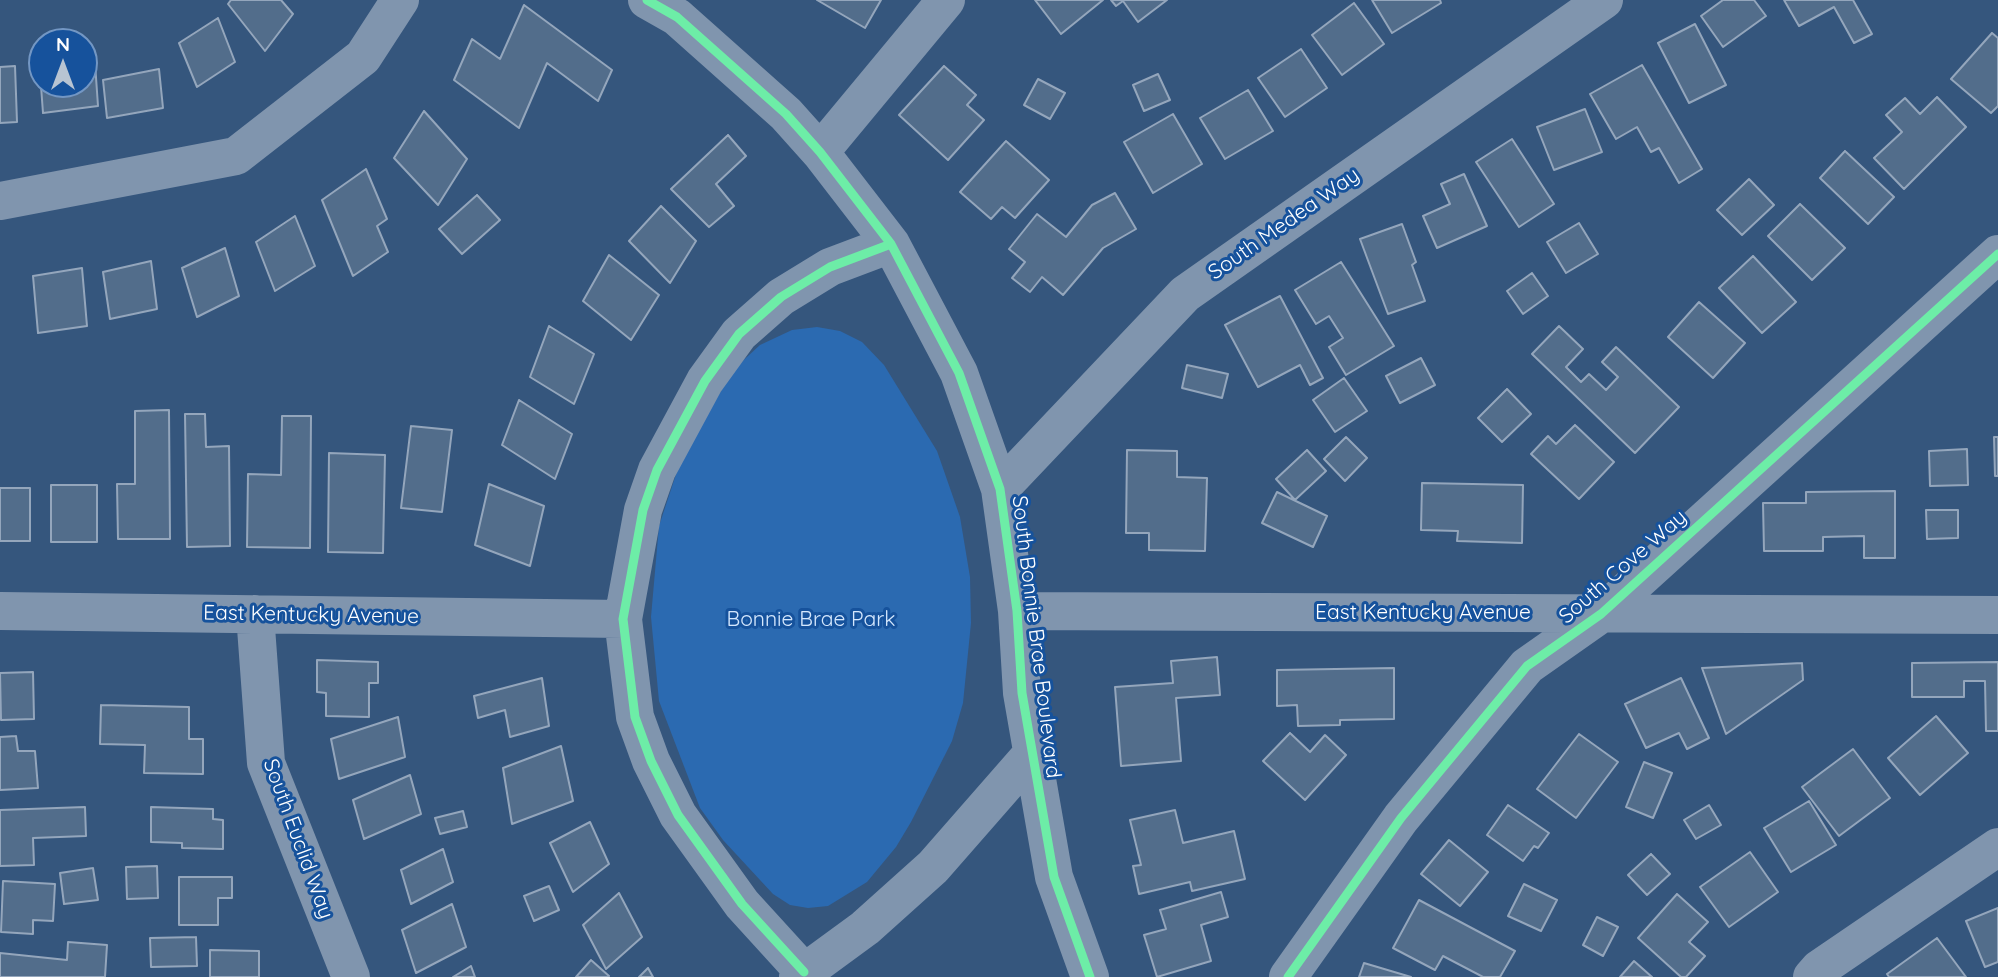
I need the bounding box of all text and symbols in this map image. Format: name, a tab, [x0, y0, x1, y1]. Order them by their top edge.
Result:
north arrow	[28, 28, 98, 98]
text: N	[56, 32, 70, 56]
street label: South Medea Way	[1204, 163, 1364, 285]
street label: South Bonnie Brae Boulevard	[1006, 494, 1066, 780]
street label: South Cove Way	[1554, 505, 1692, 629]
street label: East Kentucky Avenue	[1315, 600, 1531, 626]
street label: East Kentucky Avenue	[203, 601, 419, 629]
park label: Bonnie Brae Park	[727, 607, 895, 633]
street label: South Euclid Way	[257, 756, 339, 922]

